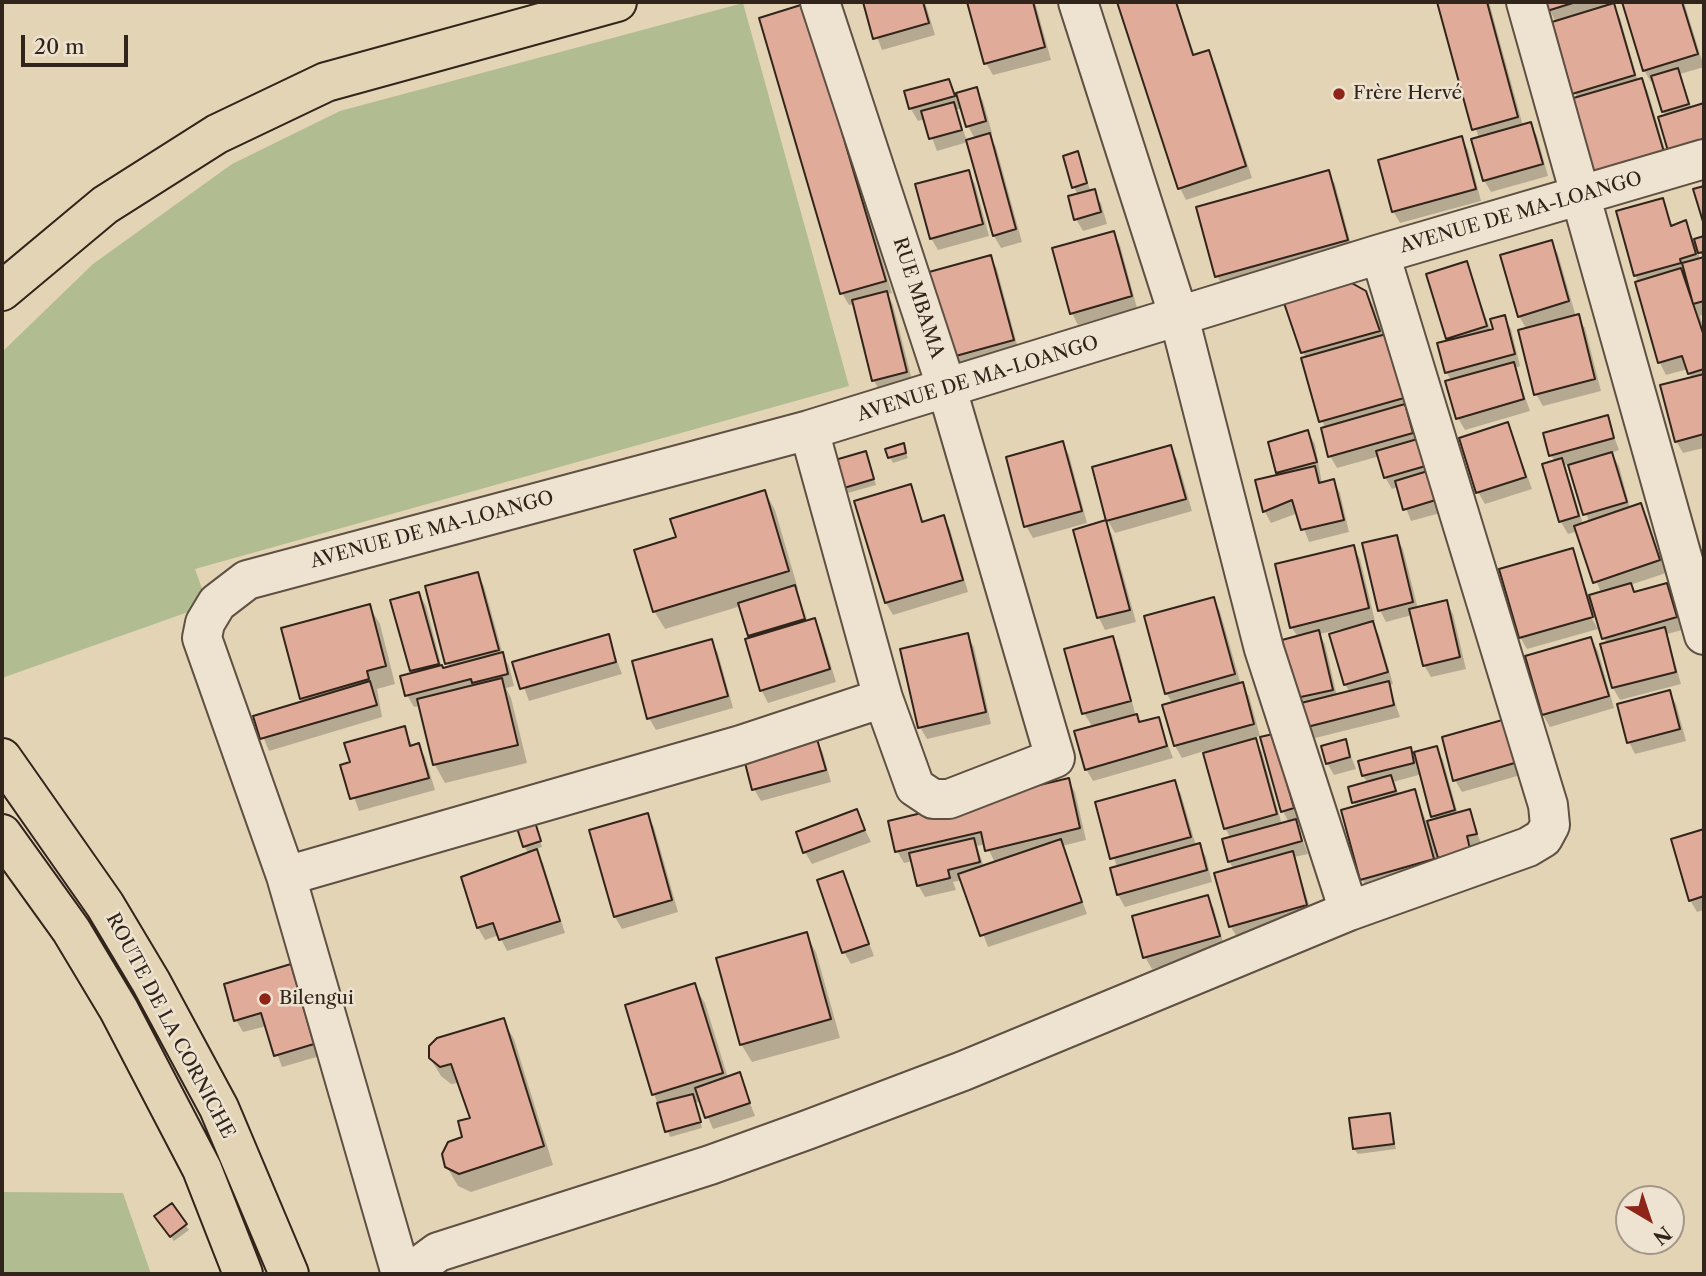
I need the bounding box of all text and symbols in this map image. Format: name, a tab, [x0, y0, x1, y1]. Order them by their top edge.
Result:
scale bar	[24, 21, 131, 65]
text: 20 m	[34, 34, 85, 59]
place label: Frère Hervé	[1353, 83, 1462, 105]
marker: Frère Hervé	[1331, 86, 1347, 102]
street label: AVENUE DE MA-LOANGO	[1397, 167, 1645, 259]
street label: RUE MBAMA	[888, 235, 948, 361]
street label: AVENUE DE MA-LOANGO	[855, 331, 1101, 427]
street label: AVENUE DE MA-LOANGO	[308, 486, 556, 574]
street label: ROUTE DE LA CORNICHE	[101, 909, 239, 1143]
place label: Bilengui	[279, 988, 354, 1010]
marker: Bilengui	[257, 991, 273, 1007]
north arrow	[1615, 1185, 1685, 1255]
text: N	[1649, 1221, 1676, 1249]

